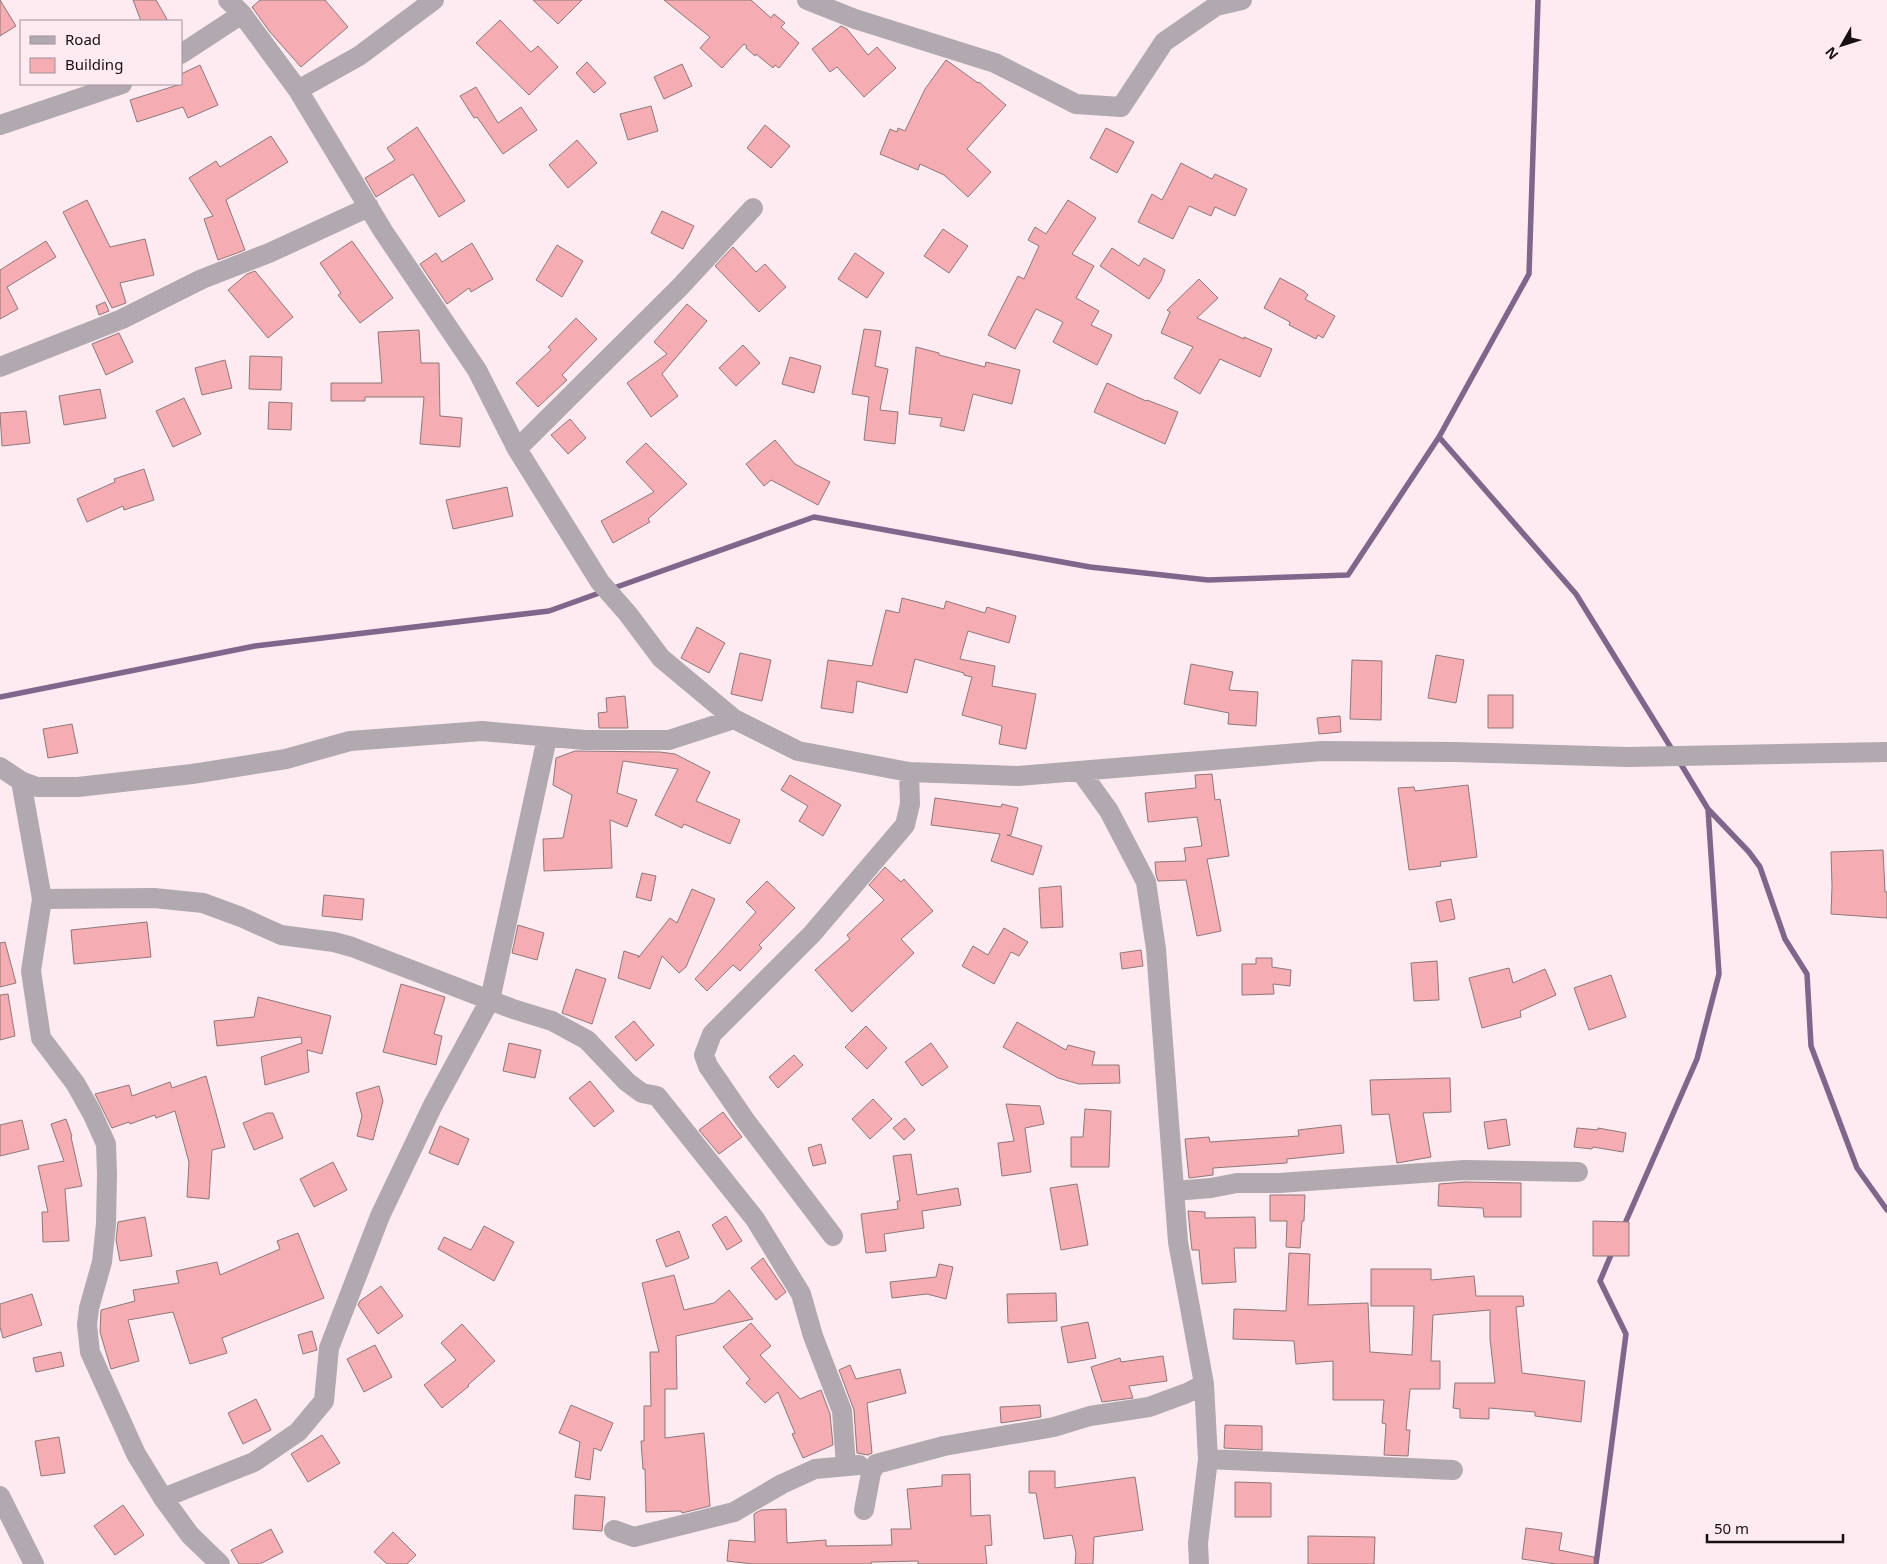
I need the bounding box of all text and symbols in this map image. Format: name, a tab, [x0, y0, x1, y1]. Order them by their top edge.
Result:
legend	[20, 20, 182, 85]
north arrow	[1817, 20, 1867, 70]
text: Road	[65, 29, 101, 49]
text: N	[1821, 43, 1842, 64]
text: Building	[65, 54, 123, 74]
scale bar	[1707, 1512, 1843, 1544]
text: 50 m	[1714, 1518, 1749, 1538]

